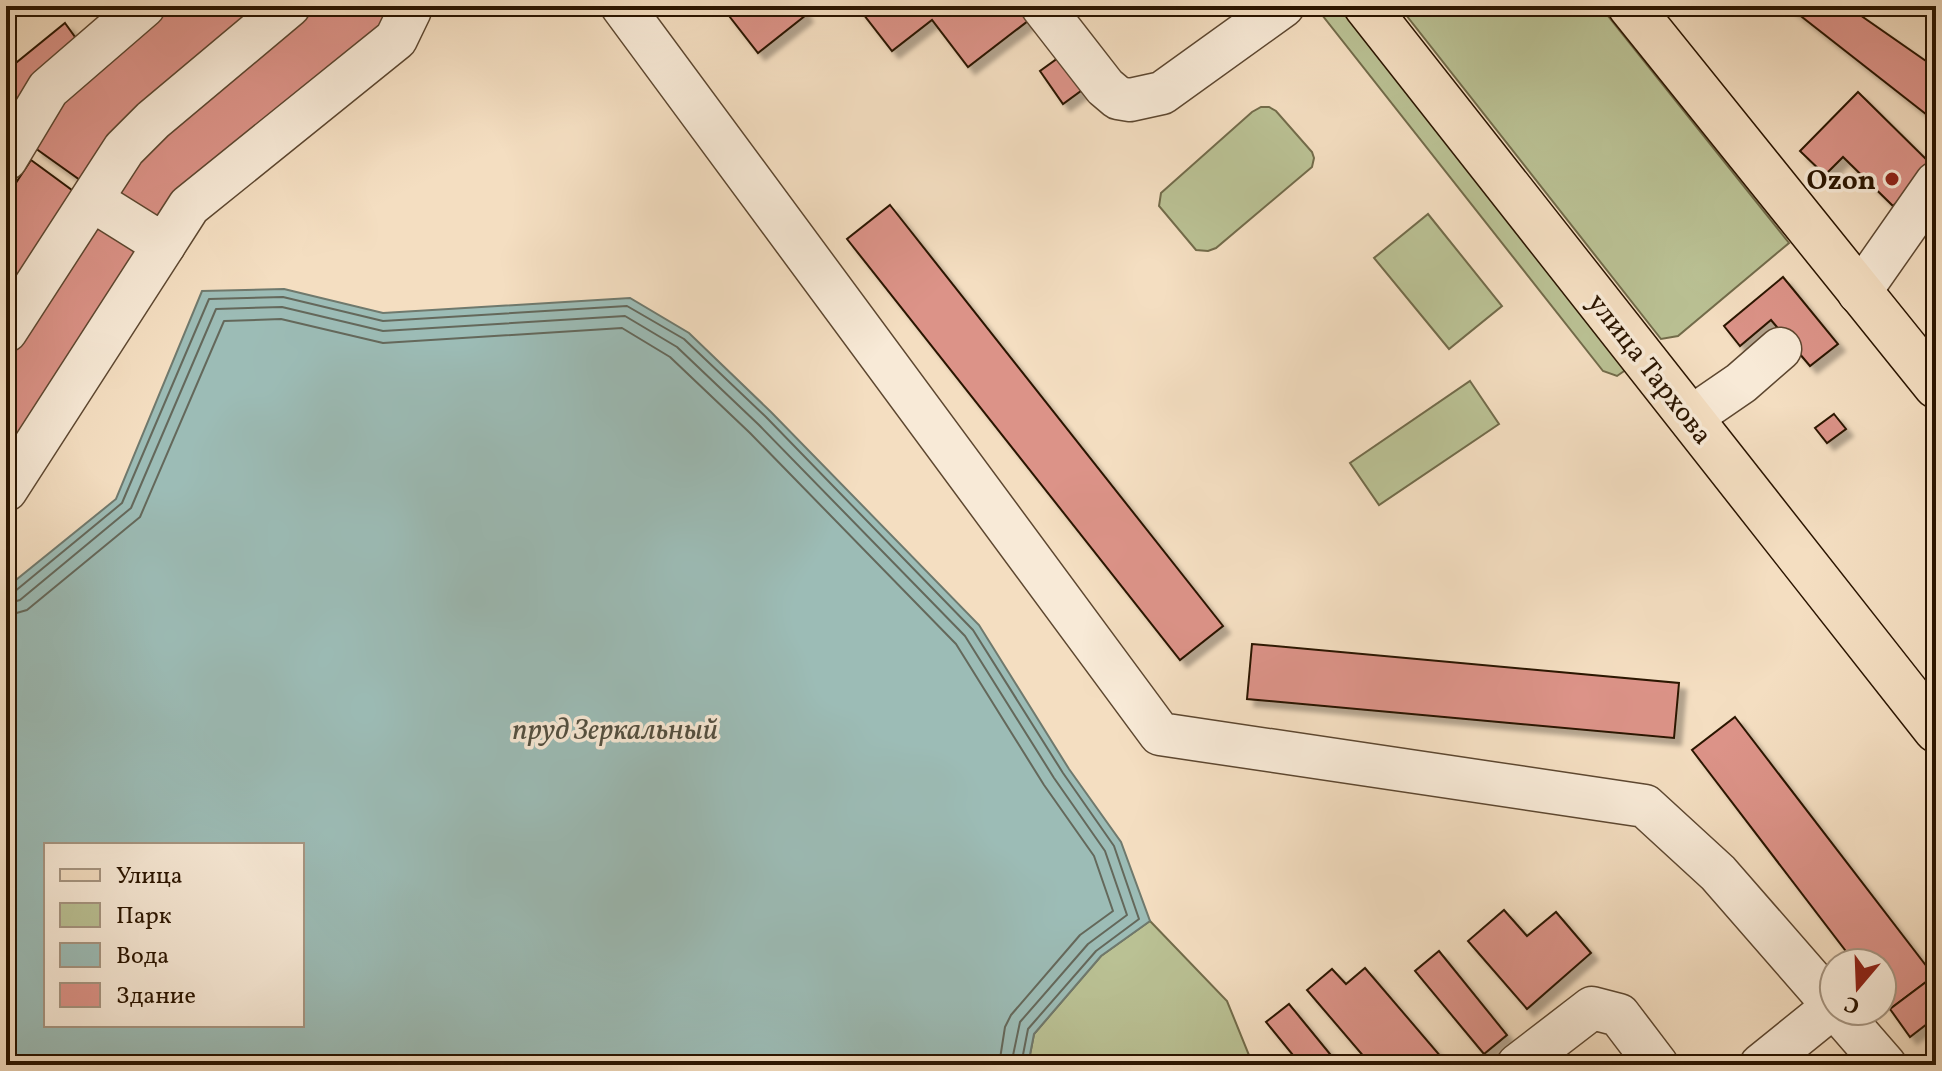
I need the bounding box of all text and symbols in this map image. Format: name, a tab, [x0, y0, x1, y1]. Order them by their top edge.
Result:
place label: Ozon	[1806, 162, 1876, 201]
marker: Ozon	[1883, 170, 1901, 188]
street label: улица Тархова	[1577, 285, 1721, 454]
water label: пруд Зеркальный	[512, 710, 718, 752]
legend	[44, 843, 304, 1027]
text: Улица	[116, 860, 183, 894]
text: Парк	[116, 900, 172, 934]
text: Вода	[116, 940, 169, 974]
north arrow	[1818, 947, 1898, 1027]
text: Здание	[116, 980, 196, 1014]
text: С	[1841, 987, 1864, 1021]

